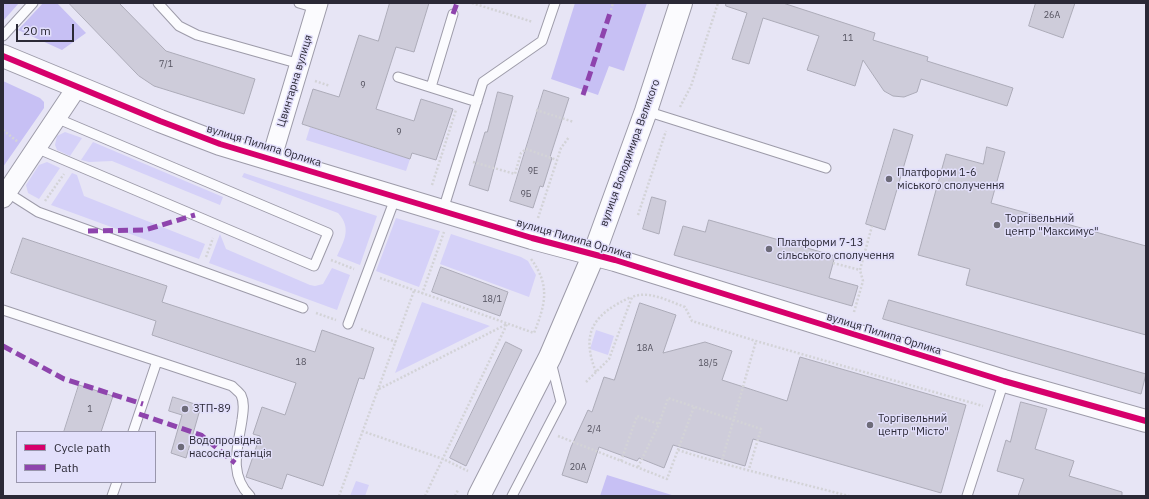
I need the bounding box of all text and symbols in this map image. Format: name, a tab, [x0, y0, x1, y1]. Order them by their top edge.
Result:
house number: 26А	[1044, 10, 1060, 20]
scale bar	[18, 16, 76, 42]
text: 20 m	[23, 23, 51, 38]
street label: Цвинтарна вулиця	[275, 33, 315, 129]
house number: 11	[843, 33, 853, 43]
house number: 7/1	[159, 59, 173, 69]
street label: вулиця Володимира Великого	[597, 78, 663, 228]
house number: 9	[360, 80, 366, 90]
street label: вулиця Пилипа Орлика	[205, 122, 323, 170]
house number: 9	[396, 127, 402, 137]
house number: 9Е	[528, 166, 538, 176]
place label: Платформи 1-6 міського сполучення	[897, 166, 1004, 192]
marker: Платформи 1-6 міського сполучення	[884, 174, 894, 184]
house number: 9Б	[520, 189, 532, 199]
place label: Торгівельний центр "Максимус"	[1005, 212, 1099, 238]
street label: вулиця Пилипа Орлика	[515, 216, 633, 262]
marker: Торгівельний центр "Максимус"	[992, 220, 1002, 230]
place label: Платформи 7-13 сільського сполучення	[777, 236, 894, 262]
marker: Платформи 7-13 сільського сполучення	[764, 244, 774, 254]
house number: 18/1	[482, 294, 502, 304]
street label: вулиця Пилипа Орлика	[825, 310, 943, 358]
house number: 18А	[637, 343, 653, 353]
house number: 18	[296, 357, 306, 367]
house number: 18/5	[698, 358, 718, 368]
place label: ЗТП-89	[193, 402, 231, 416]
house number: 1	[87, 404, 93, 414]
marker: ЗТП-89	[180, 404, 190, 414]
place label: Торгівельний центр "Місто"	[878, 412, 949, 438]
marker: Торгівельний центр "Місто"	[865, 420, 875, 430]
house number: 2/4	[587, 424, 601, 434]
legend	[16, 431, 156, 483]
place label: Водопровідна насосна станція	[189, 434, 272, 460]
text: Cycle path	[54, 440, 111, 455]
marker: Водопровідна насосна станція	[176, 442, 186, 452]
text: Path	[54, 460, 79, 475]
house number: 20А	[570, 462, 586, 472]

